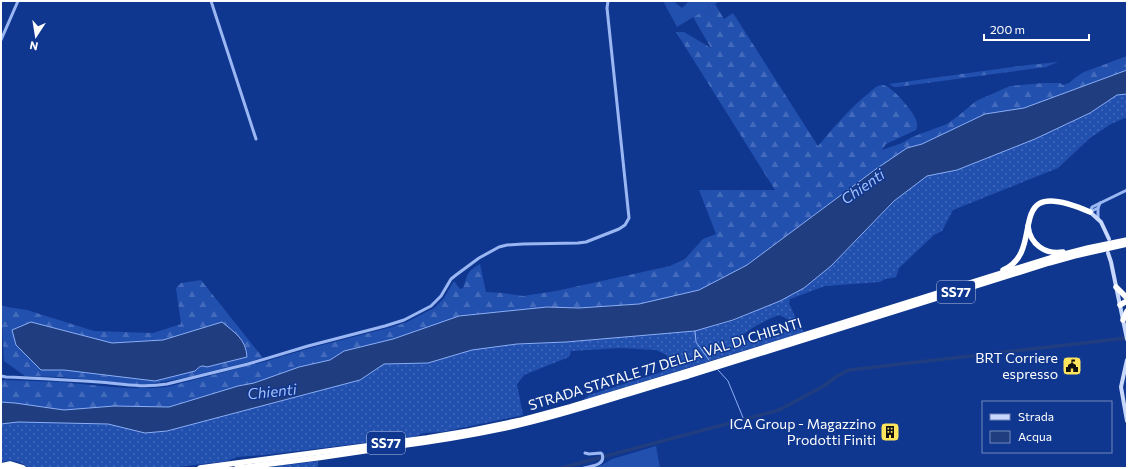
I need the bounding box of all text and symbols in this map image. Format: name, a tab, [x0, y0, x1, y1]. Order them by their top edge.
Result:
north arrow	[16, 16, 56, 56]
scale bar	[984, 16, 1089, 42]
text: 200 m	[990, 22, 1025, 36]
text: N	[28, 39, 39, 53]
water label: Chienti	[837, 164, 889, 208]
road number: SS77	[937, 281, 975, 303]
street label: STRADA STATALE 77 DELLA VAL DI CHIENTI	[526, 314, 804, 413]
place label: BRT Corriere espresso	[975, 349, 1058, 382]
public building icon: BRT Corriere espresso	[1061, 355, 1083, 377]
water label: Chienti	[246, 379, 298, 403]
legend	[982, 401, 1112, 453]
text: Strada	[1018, 409, 1054, 423]
place label: ICA Group - Magazzino Prodotti Finiti	[730, 415, 876, 448]
building icon: ICA Group - Magazzino Prodotti Finiti	[879, 421, 901, 443]
text: Acqua	[1018, 429, 1052, 443]
road number: SS77	[367, 432, 405, 454]

